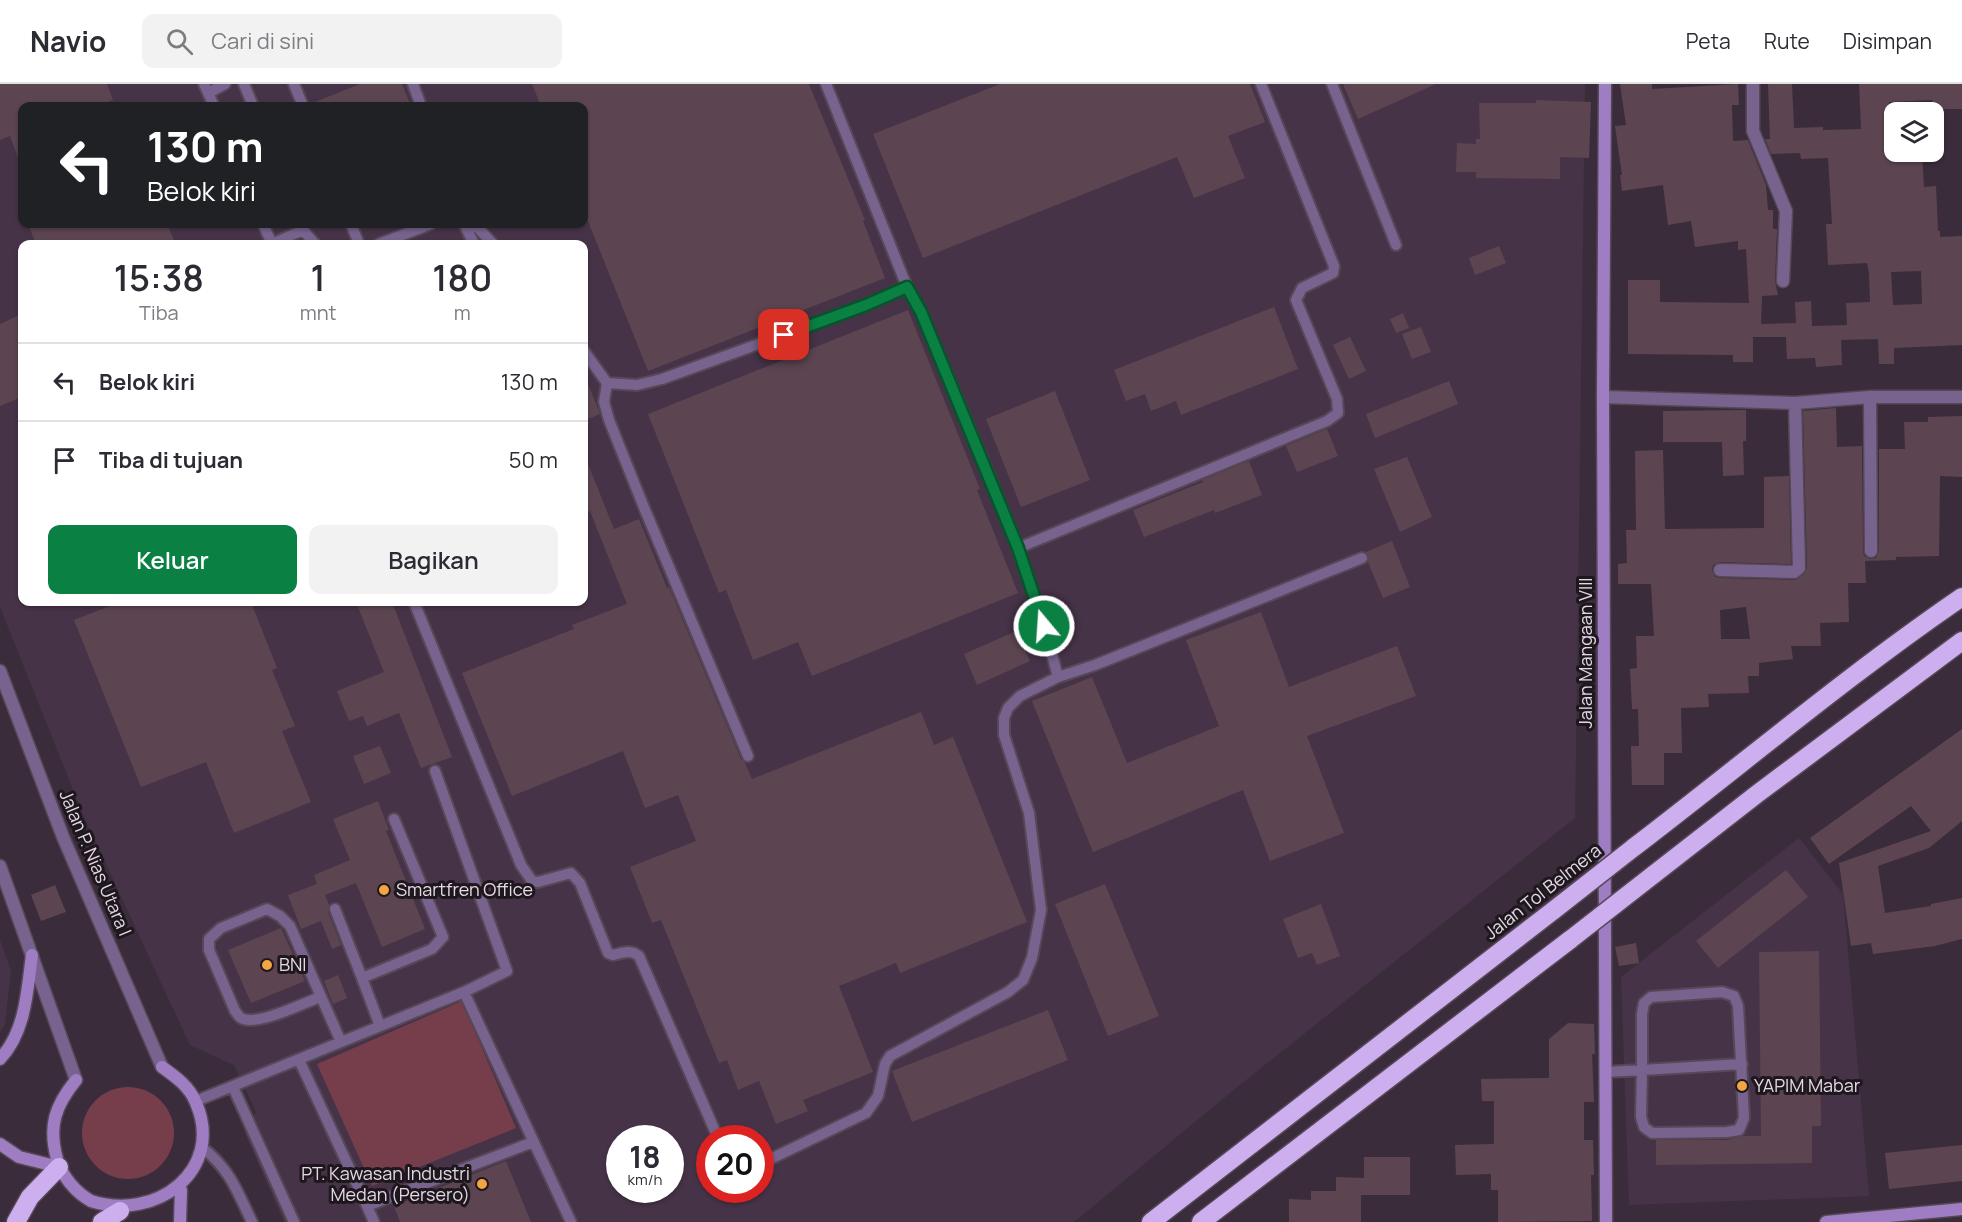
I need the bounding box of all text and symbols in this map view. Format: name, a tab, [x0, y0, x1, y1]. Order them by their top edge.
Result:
search box	[142, 14, 562, 68]
text: Navio	[30, 22, 106, 60]
icon: search	[163, 25, 196, 58]
text: Cari di sini	[211, 26, 314, 56]
text: Peta	[1686, 27, 1731, 55]
text: Rute	[1764, 27, 1810, 55]
text: Disimpan	[1843, 27, 1932, 55]
map controls	[1884, 102, 1944, 162]
button: layers	[1884, 102, 1944, 162]
text: 130 m	[147, 117, 264, 175]
icon: left	[48, 126, 126, 204]
text: Belok kiri	[147, 172, 256, 209]
text: 15:38	[114, 253, 204, 302]
text: 1	[311, 253, 326, 302]
text: 180	[432, 253, 492, 302]
text: Tiba	[139, 299, 179, 326]
text: mnt	[300, 299, 337, 326]
text: m	[454, 299, 471, 326]
pin	[758, 309, 809, 360]
icon: arrive	[767, 318, 800, 351]
icon: left	[48, 366, 81, 399]
text: Belok kiri	[99, 367, 195, 397]
text: 130 m	[501, 367, 558, 397]
icon: arrive	[48, 444, 81, 477]
text: Tiba di tujuan	[99, 445, 243, 475]
text: 50 m	[509, 445, 558, 475]
button: Keluar	[48, 525, 297, 594]
button: Bagikan	[309, 525, 558, 594]
street label: Jalan Mangaan VIII	[1573, 577, 1597, 729]
position arrow	[1012, 594, 1076, 658]
street label: Jalan P. Nias Utara I	[54, 786, 138, 939]
street label: Jalan Tol Belmera	[1479, 838, 1606, 944]
place label: Smartfren Office	[396, 877, 533, 901]
marker: Smartfren Office	[377, 883, 391, 897]
place label: BNI	[279, 952, 307, 976]
marker: BNI	[260, 958, 274, 972]
place label: YAPIM Mabar	[1754, 1073, 1861, 1097]
marker: YAPIM Mabar	[1735, 1079, 1749, 1093]
speed limit sign: 20	[696, 1125, 774, 1203]
text: 18	[629, 1136, 661, 1177]
place label: PT. Kawasan Industri Medan (Persero)	[301, 1161, 470, 1206]
text: km/h	[628, 1169, 662, 1190]
marker: PT. Kawasan Industri Medan (Persero)	[475, 1177, 489, 1191]

